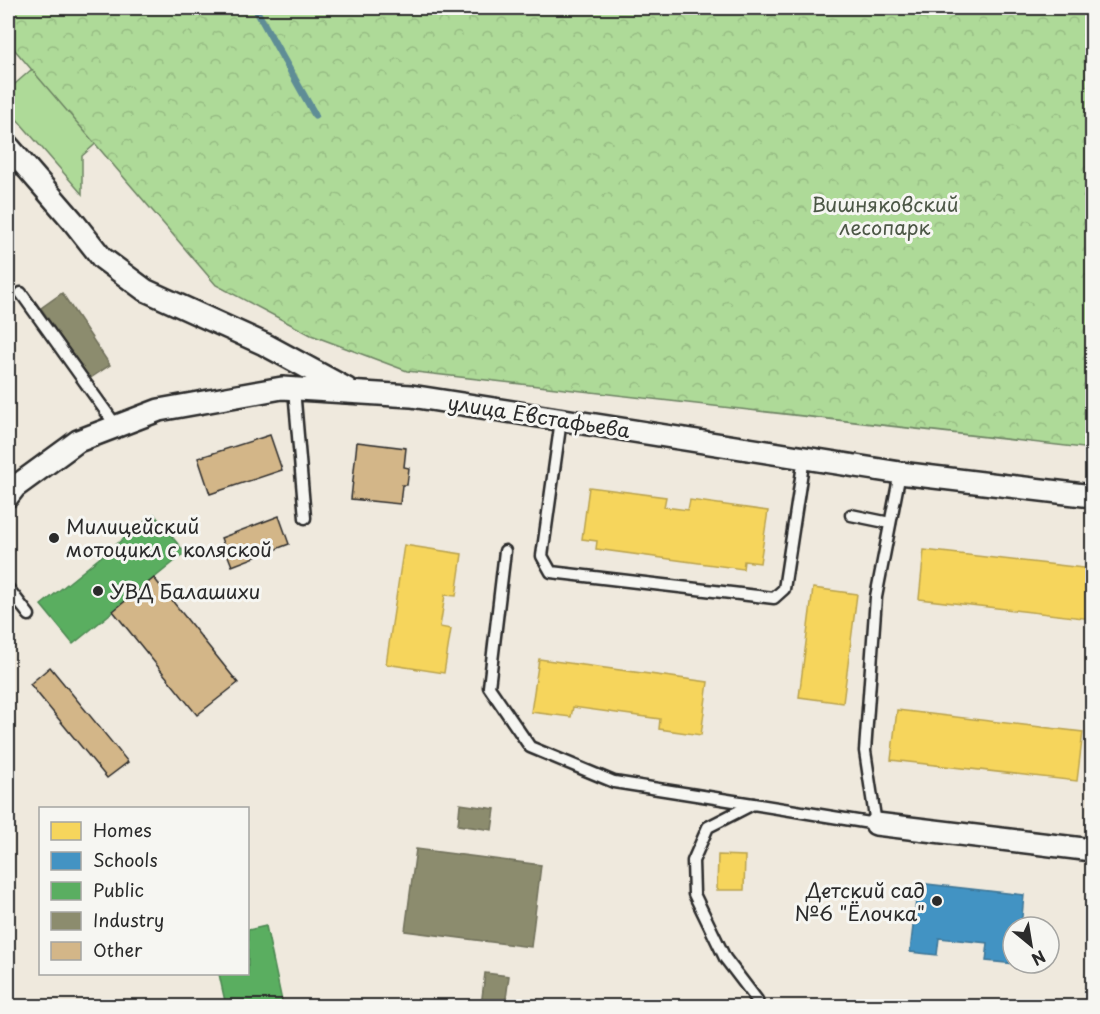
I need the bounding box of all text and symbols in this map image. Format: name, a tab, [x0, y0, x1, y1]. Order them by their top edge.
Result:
park label: Вишняковский лесопарк	[811, 189, 959, 242]
street label: улица Евстафьева	[446, 387, 633, 445]
place label: Милицейский мотоцикл с коляской	[66, 511, 272, 564]
marker: Милицейский мотоцикл с коляской	[47, 531, 61, 545]
place label: УВД Балашихи	[110, 576, 260, 606]
marker: УВД Балашихи	[91, 584, 105, 598]
legend	[39, 807, 249, 975]
text: Homes	[93, 816, 151, 843]
text: Schools	[93, 846, 158, 873]
place label: Детский сад №6 "Ёлочка"	[794, 875, 925, 928]
text: Public	[93, 876, 144, 903]
marker: Детский сад №6 "Ёлочка"	[930, 894, 944, 908]
text: Industry	[93, 906, 164, 933]
north arrow	[1001, 915, 1061, 975]
text: Other	[93, 936, 143, 963]
text: N	[1028, 945, 1050, 972]

